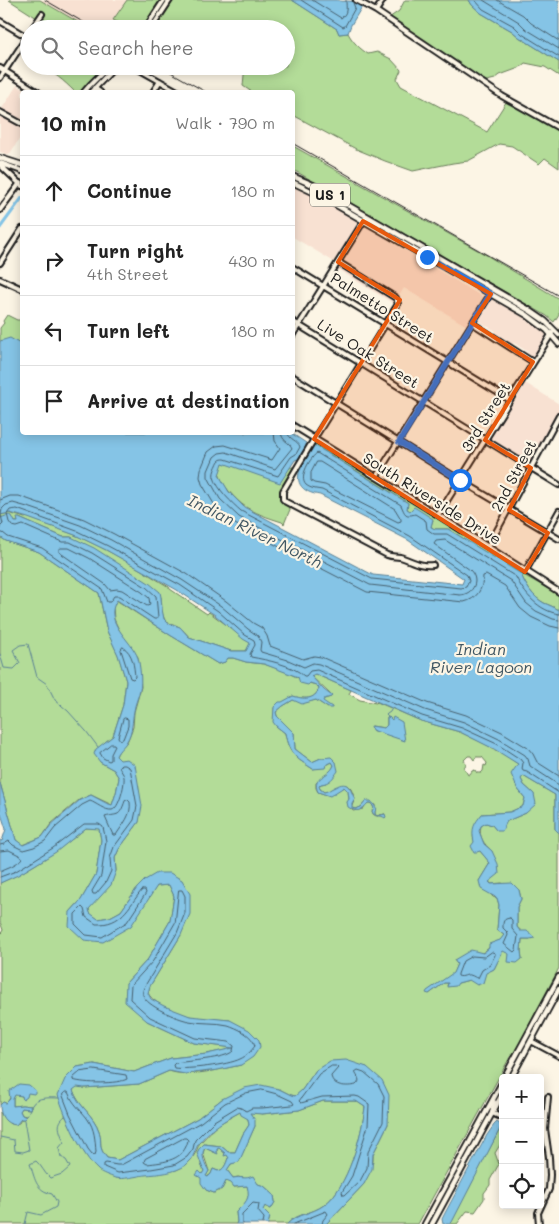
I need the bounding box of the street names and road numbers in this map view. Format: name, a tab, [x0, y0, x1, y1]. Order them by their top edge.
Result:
road number: US 1	[310, 184, 350, 206]
street label: Palmetto Street	[327, 267, 438, 347]
street label: Live Oak Street	[314, 314, 423, 392]
street label: 3rd Street	[456, 378, 514, 455]
street label: 2nd Street	[486, 436, 540, 515]
street label: South Riverside Drive	[360, 447, 505, 549]

